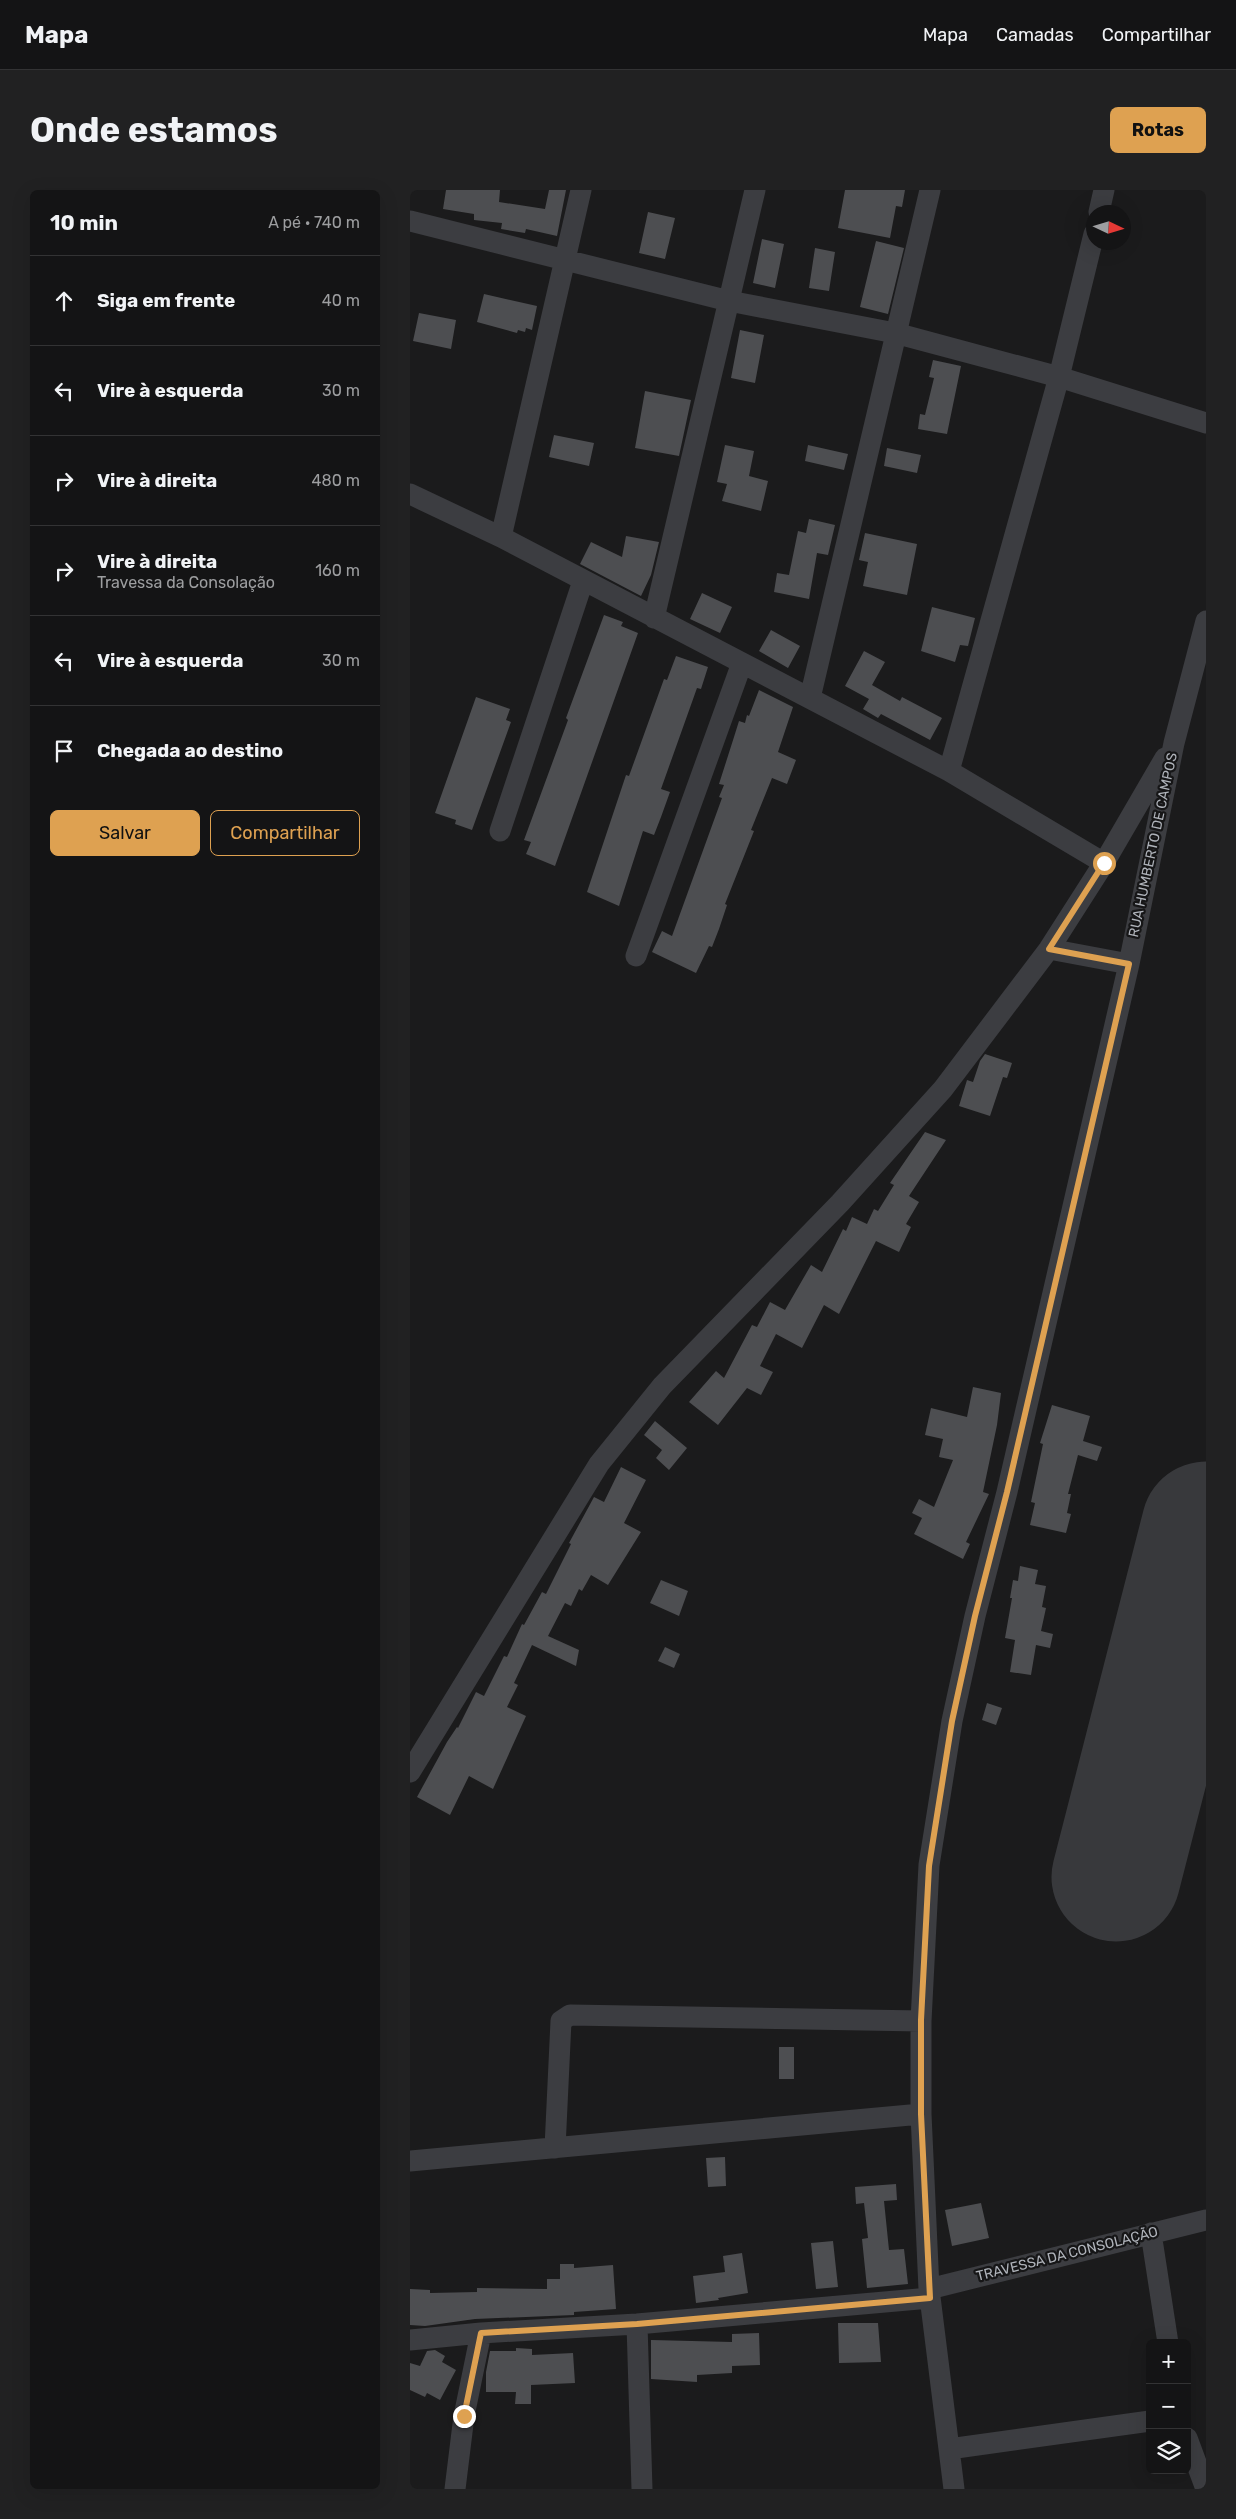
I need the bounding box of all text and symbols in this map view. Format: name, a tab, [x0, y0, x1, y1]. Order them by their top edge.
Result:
text: Mapa	[25, 21, 88, 49]
text: Mapa	[923, 24, 968, 46]
text: Camadas	[996, 24, 1074, 46]
text: Compartilhar	[1102, 24, 1211, 46]
button: Rotas	[1110, 107, 1206, 153]
text: Onde estamos	[30, 109, 278, 151]
north arrow	[1086, 205, 1131, 250]
text: 10 min	[50, 210, 118, 235]
text: A pé · 740 m	[268, 213, 360, 232]
icon: ahead	[50, 287, 78, 315]
text: Siga em frente	[97, 289, 235, 312]
text: 40 m	[322, 291, 360, 310]
icon: left	[50, 377, 78, 405]
text: Vire à esquerda	[97, 379, 244, 402]
text: 30 m	[322, 381, 360, 400]
icon: right	[50, 467, 78, 495]
text: Vire à direita	[97, 469, 217, 492]
text: 480 m	[312, 471, 360, 490]
text: Vire à direita	[97, 550, 217, 573]
icon: right	[50, 557, 78, 585]
text: 160 m	[315, 561, 360, 580]
text: Travessa da Consolação	[97, 573, 275, 592]
icon: left	[50, 647, 78, 675]
text: Vire à esquerda	[97, 649, 244, 672]
text: 30 m	[322, 651, 360, 670]
icon: arrive	[50, 737, 78, 765]
text: Chegada ao destino	[97, 739, 283, 762]
street label: RUA HUMBERTO DE CAMPOS	[1125, 751, 1181, 939]
button: Salvar	[50, 810, 200, 856]
button: Compartilhar	[210, 810, 360, 856]
route start	[1093, 852, 1116, 875]
street label: TRAVESSA DA CONSOLAÇÃO	[974, 2222, 1160, 2285]
map controls	[1146, 2339, 1191, 2474]
button: +	[1146, 2339, 1191, 2384]
button: −	[1146, 2384, 1191, 2429]
route end	[453, 2405, 476, 2428]
button: layers	[1146, 2429, 1191, 2474]

